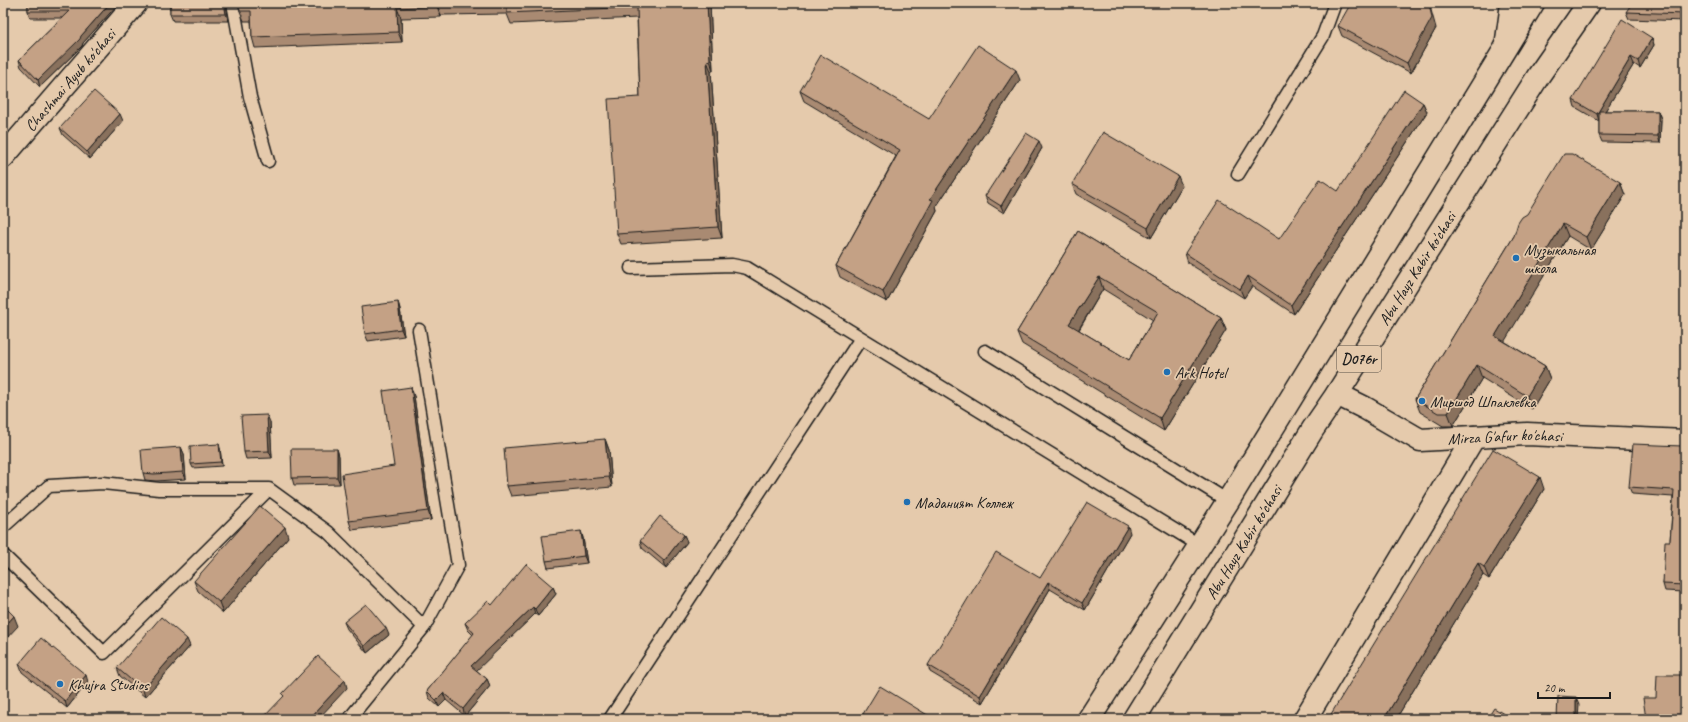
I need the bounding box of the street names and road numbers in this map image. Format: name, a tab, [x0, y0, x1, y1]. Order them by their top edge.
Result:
street label: Chashmai Ayub ko'chasi	[21, 24, 121, 136]
street label: Abu Hayz Kabir ko'chasi	[1374, 207, 1462, 329]
road number: D076r	[1337, 346, 1381, 372]
street label: Mirza G'afur ko'chasi	[1447, 425, 1565, 449]
street label: Abu Hayz Kabir ko'chasi	[1201, 480, 1288, 603]

